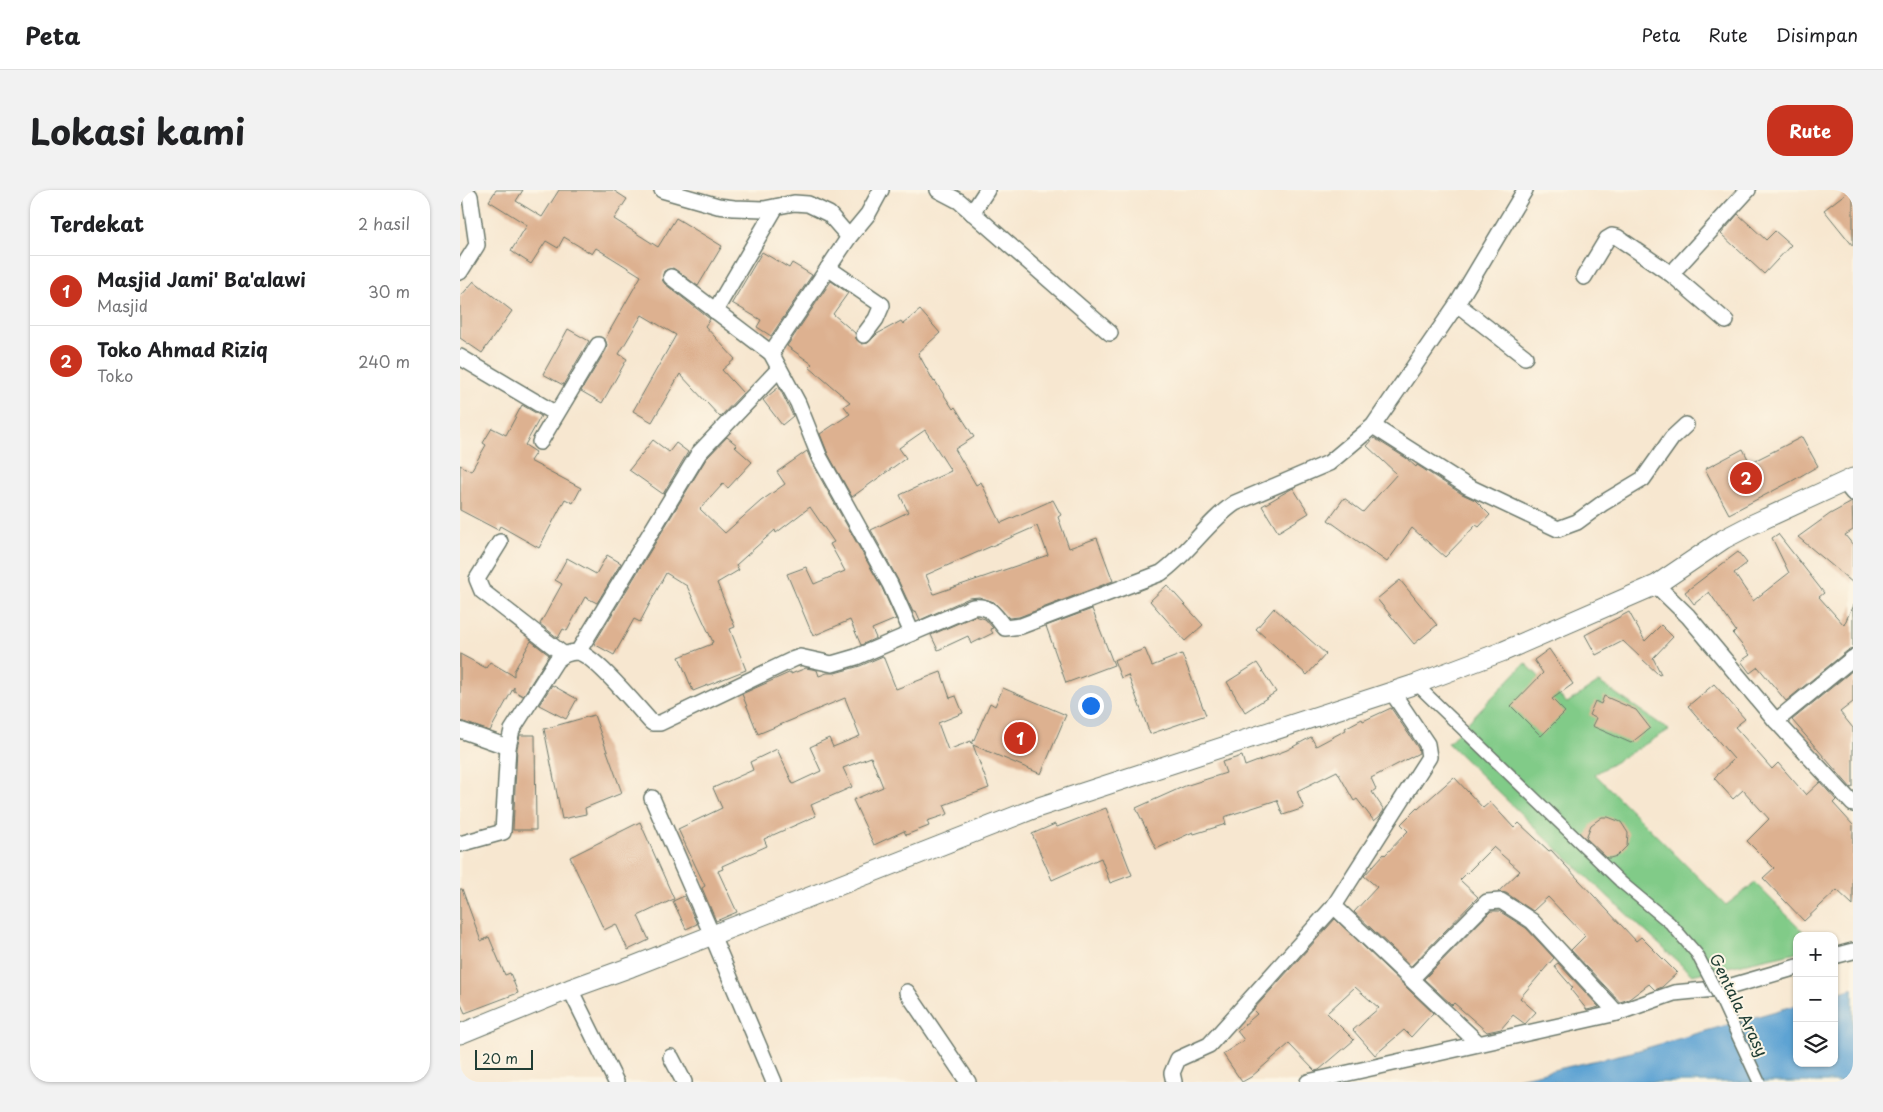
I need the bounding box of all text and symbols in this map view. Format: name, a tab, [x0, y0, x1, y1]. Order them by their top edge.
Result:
text: Peta	[25, 17, 81, 53]
text: Peta	[1641, 21, 1680, 48]
text: Rute	[1708, 21, 1748, 48]
text: Disimpan	[1776, 21, 1858, 48]
text: Lokasi kami	[30, 104, 245, 157]
button: Rute	[1767, 105, 1853, 156]
text: Terdekat	[50, 207, 144, 239]
text: 2 hasil	[358, 211, 410, 235]
text: Masjid Jami' Ba'alawi	[97, 265, 306, 293]
text: 1	[62, 279, 70, 303]
text: 30 m	[368, 279, 410, 303]
text: Masjid	[97, 293, 148, 317]
text: Toko Ahmad Riziq	[97, 335, 268, 363]
text: 2	[60, 349, 72, 373]
text: 240 m	[358, 349, 410, 373]
text: Toko	[97, 363, 133, 387]
pin: 2	[1730, 459, 1762, 497]
your location	[1078, 693, 1104, 719]
pin: 1	[1004, 719, 1036, 757]
map controls	[1793, 932, 1838, 1067]
button: +	[1793, 932, 1838, 977]
street label: Gentala Arasy	[1705, 949, 1775, 1060]
button: −	[1793, 977, 1838, 1022]
button: layers	[1793, 1022, 1838, 1067]
scale bar	[475, 1047, 532, 1070]
text: 20 m	[482, 1048, 518, 1069]

